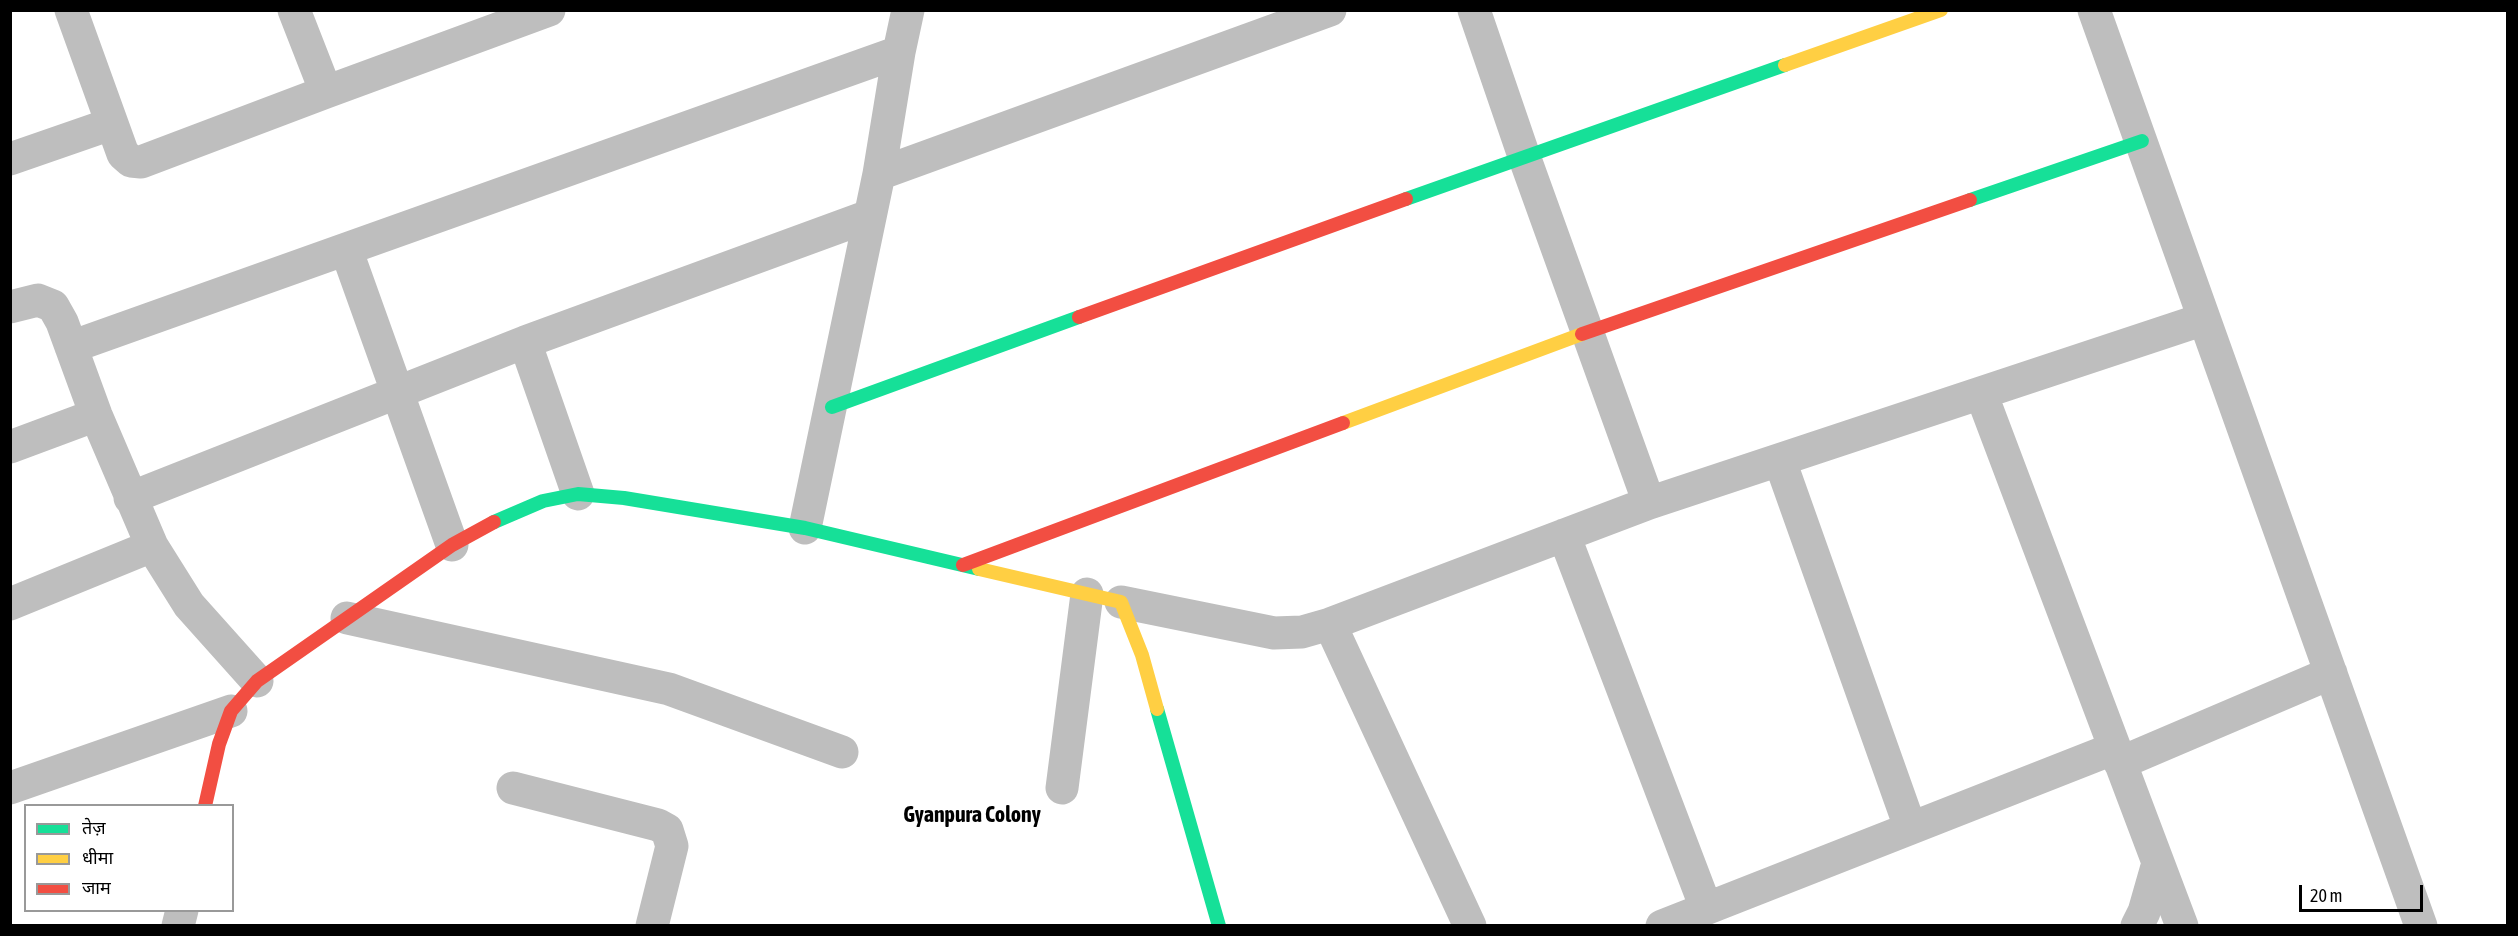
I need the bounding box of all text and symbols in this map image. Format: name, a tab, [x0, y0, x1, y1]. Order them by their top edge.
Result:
district label: Gyanpura Colony	[903, 802, 1041, 828]
legend	[24, 804, 234, 912]
text: तेज़	[82, 817, 106, 838]
text: धीमा	[82, 847, 113, 868]
scale bar	[2302, 873, 2426, 911]
text: जाम	[82, 877, 111, 898]
text: 20 m	[2310, 885, 2342, 906]

